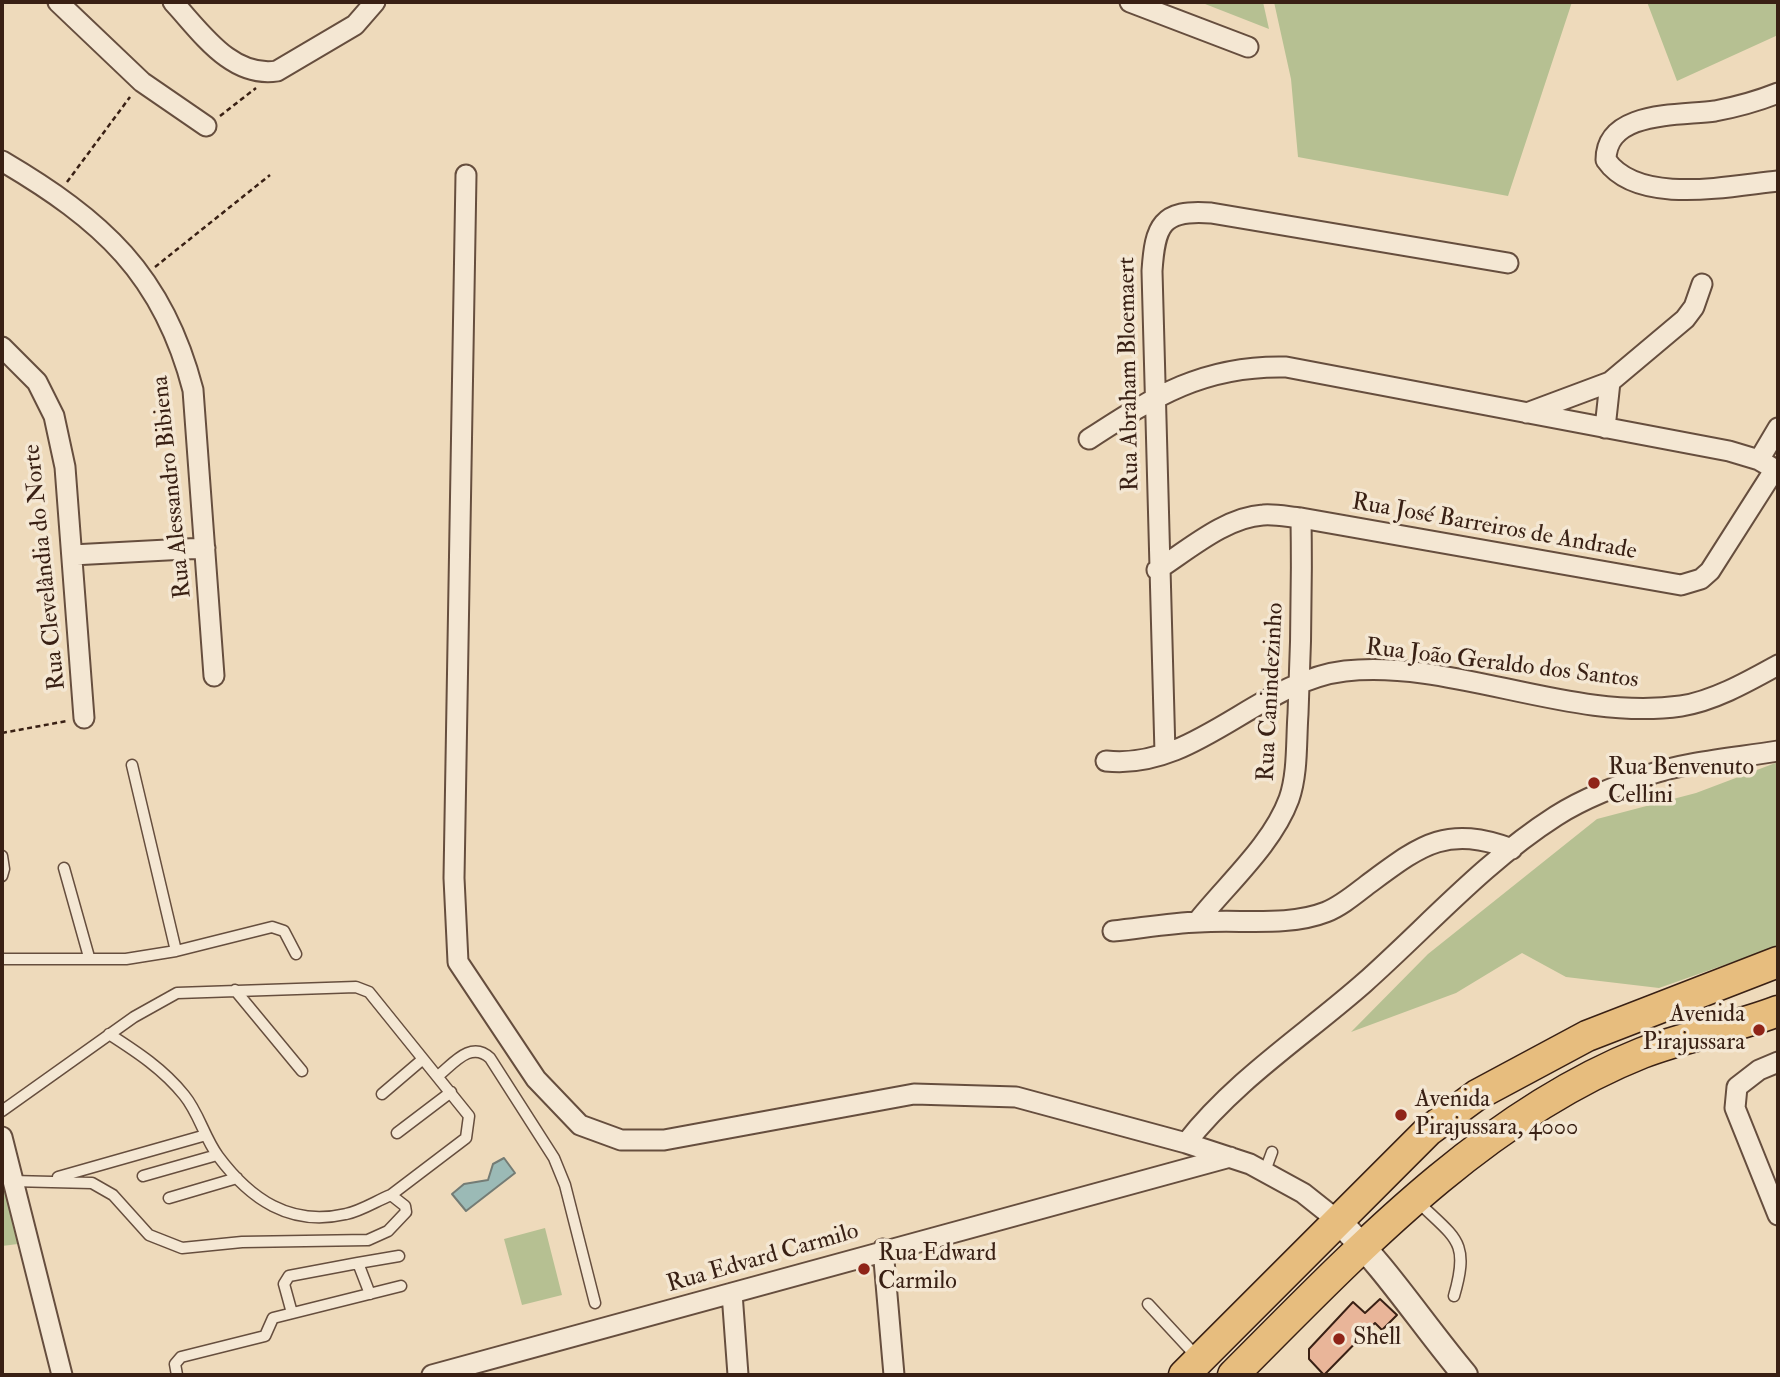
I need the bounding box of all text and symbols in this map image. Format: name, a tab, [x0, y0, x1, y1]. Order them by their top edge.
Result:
street label: Rua Abraham Bloemaert	[1114, 256, 1146, 492]
street label: Rua Alessandro Bibiena	[147, 374, 199, 600]
street label: Rua Clevelândia do Norte	[19, 443, 73, 691]
street label: Rua José Barreiros de Andrade	[1349, 489, 1639, 567]
street label: Rua Canindezinho	[1253, 602, 1291, 782]
street label: Rua João Geraldo dos Santos	[1364, 634, 1640, 696]
place label: Rua Benvenuto Cellini	[1608, 755, 1754, 811]
marker: Rua Benvenuto Cellini	[1586, 775, 1602, 791]
place label: Avenida Pirajussara	[1643, 1002, 1745, 1058]
marker: Avenida Pirajussara	[1751, 1022, 1767, 1038]
place label: Avenida Pirajussara, 4000	[1415, 1087, 1578, 1143]
marker: Avenida Pirajussara, 4000	[1393, 1107, 1409, 1123]
street label: Rua Edvard Carmilo	[664, 1218, 862, 1300]
place label: Rua Edward Carmilo	[878, 1241, 996, 1297]
marker: Rua Edward Carmilo	[856, 1261, 872, 1277]
place label: Shell	[1353, 1325, 1401, 1353]
marker: Shell	[1331, 1331, 1347, 1347]

